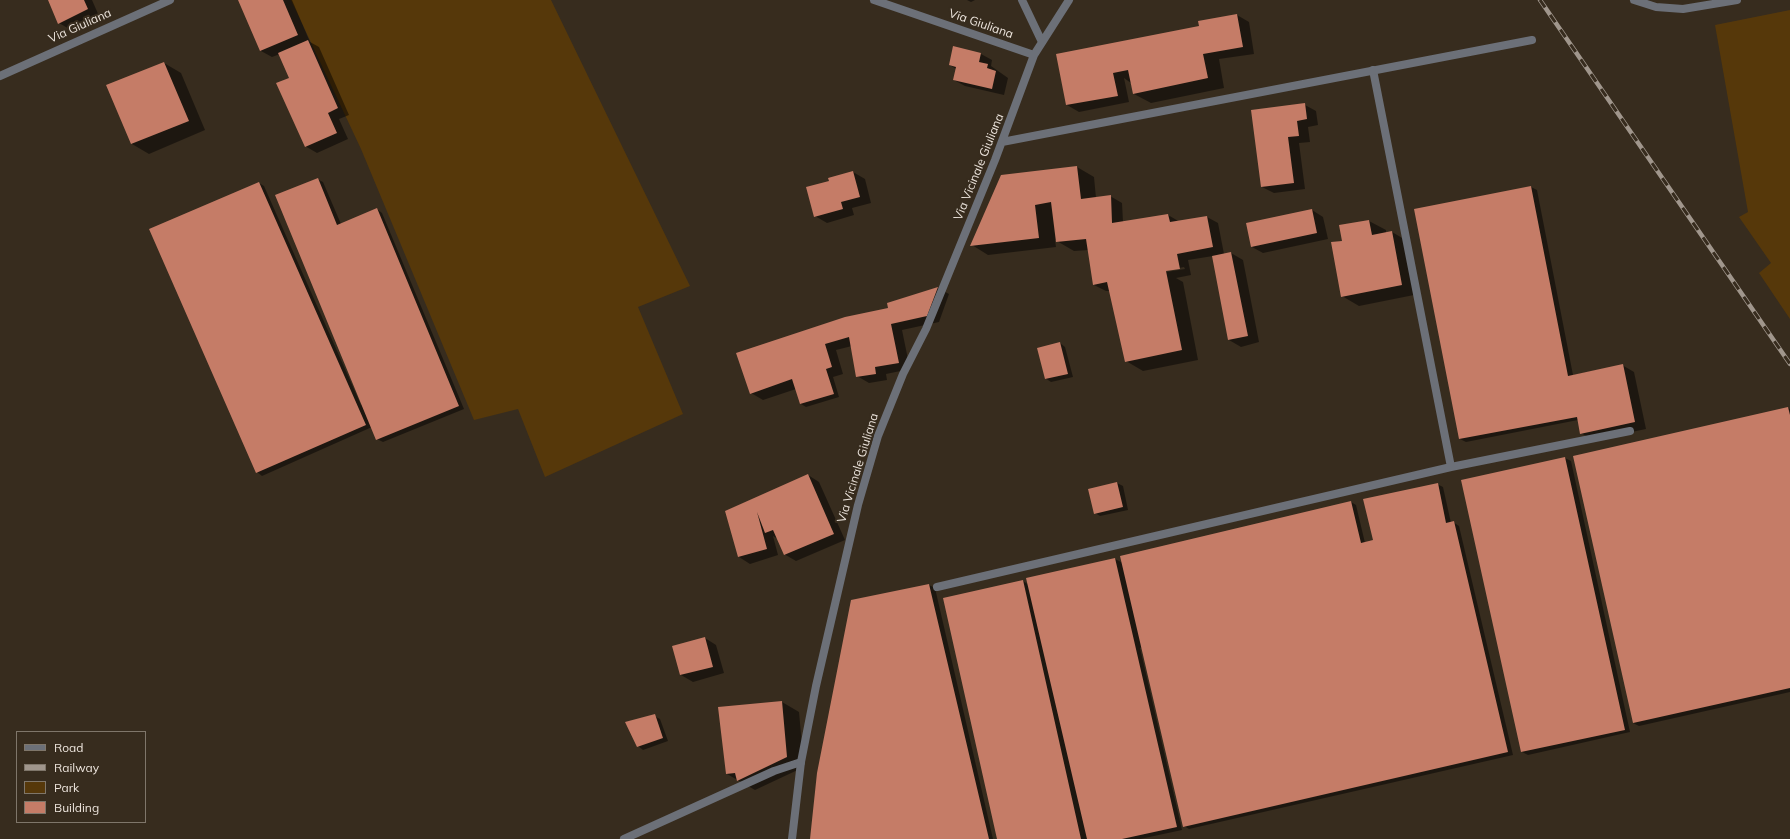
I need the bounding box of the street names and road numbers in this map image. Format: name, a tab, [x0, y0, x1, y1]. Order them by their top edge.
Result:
street label: Via Giuliana	[46, 6, 114, 46]
street label: Via Giuliana	[947, 6, 1015, 42]
street label: Via Vicinale Giuliana	[951, 111, 1007, 223]
street label: Via Vicinale Giuliana	[834, 411, 882, 525]

